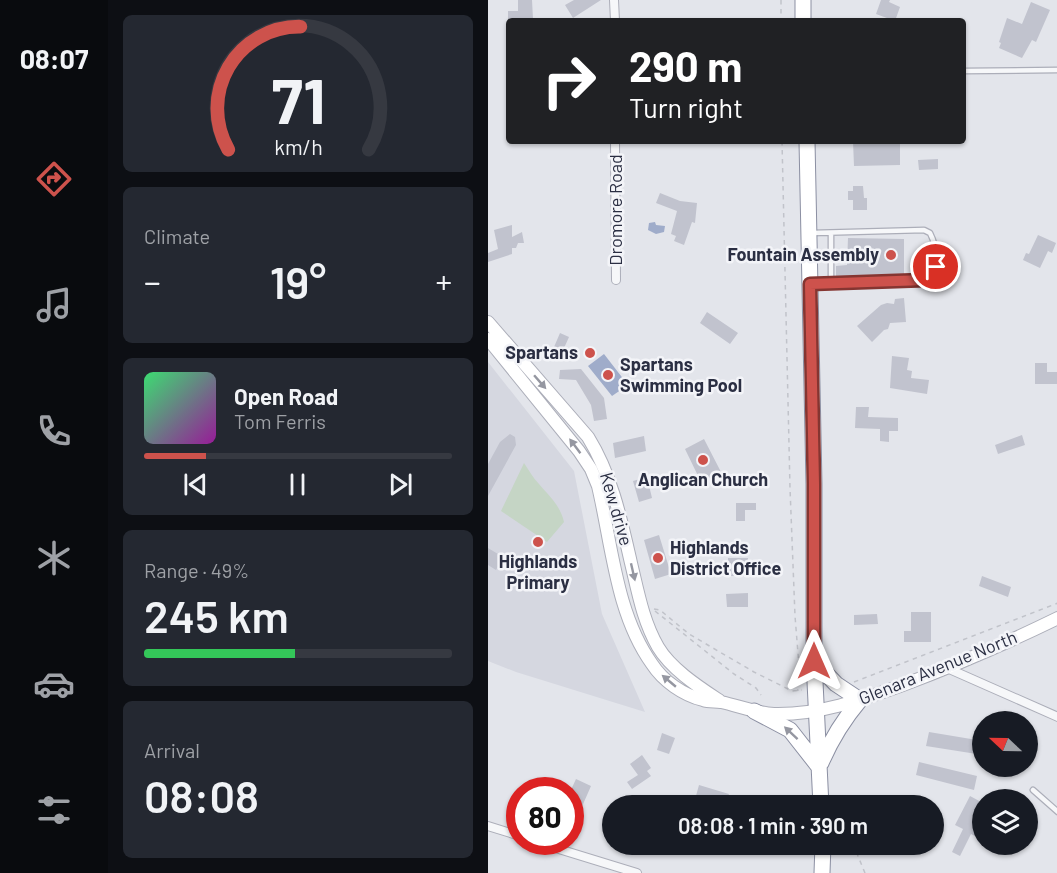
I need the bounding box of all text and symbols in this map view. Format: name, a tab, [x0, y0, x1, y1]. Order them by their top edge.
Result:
text: 290 m	[629, 40, 742, 90]
text: 08:07	[20, 42, 88, 74]
icon: right	[530, 42, 608, 120]
text: 71	[271, 62, 325, 136]
text: Turn right	[629, 91, 743, 123]
text: km/h	[274, 135, 322, 160]
street label: Dromore Road	[604, 154, 626, 266]
icon: directions	[33, 158, 75, 200]
text: Climate	[144, 224, 210, 248]
pin	[910, 241, 961, 292]
place label: Fountain Assembly	[727, 243, 879, 265]
marker: Fountain Assembly	[884, 248, 898, 262]
icon: arrive	[919, 250, 952, 283]
text: 19°	[270, 254, 326, 308]
text: −	[144, 261, 161, 301]
text: +	[436, 261, 452, 301]
icon: music	[33, 284, 75, 326]
place label: Spartans	[505, 341, 578, 363]
marker: Spartans	[583, 346, 597, 360]
place label: Spartans Swimming Pool	[620, 353, 742, 396]
marker: Spartans Swimming Pool	[601, 368, 615, 382]
one-way arrow	[533, 375, 547, 390]
text: Open Road	[234, 383, 338, 409]
text: Tom Ferris	[234, 409, 326, 433]
icon: phone	[33, 410, 75, 452]
one-way arrow	[570, 439, 582, 454]
marker: Anglican Church	[696, 453, 710, 467]
icon: previous	[179, 468, 212, 501]
icon: pause	[281, 468, 314, 501]
icon: next	[384, 468, 417, 501]
place label: Anglican Church	[638, 468, 768, 490]
street label: Kew drive	[596, 469, 638, 548]
marker: Highlands Primary	[531, 535, 545, 549]
place label: Highlands District Office	[670, 536, 781, 579]
icon: climate	[33, 537, 75, 579]
place label: Highlands Primary	[499, 550, 577, 593]
marker: Highlands District Office	[651, 551, 665, 565]
text: Range · 49%	[144, 558, 249, 582]
one-way arrow	[629, 563, 638, 582]
text: 245 km	[144, 588, 289, 642]
street label: Glenara Avenue North	[855, 625, 1020, 709]
position arrow	[782, 629, 846, 693]
icon: car	[33, 663, 75, 705]
one-way arrow	[661, 675, 677, 688]
north arrow	[972, 711, 1038, 777]
map controls	[972, 711, 1038, 855]
one-way arrow	[784, 726, 799, 740]
text: Arrival	[144, 738, 200, 762]
text: 08:08	[144, 768, 259, 822]
speed limit sign: 80	[506, 777, 584, 855]
icon: filters	[33, 789, 75, 831]
button: layers	[972, 789, 1038, 855]
text: 08:08 · 1 min · 390 m	[678, 812, 868, 838]

